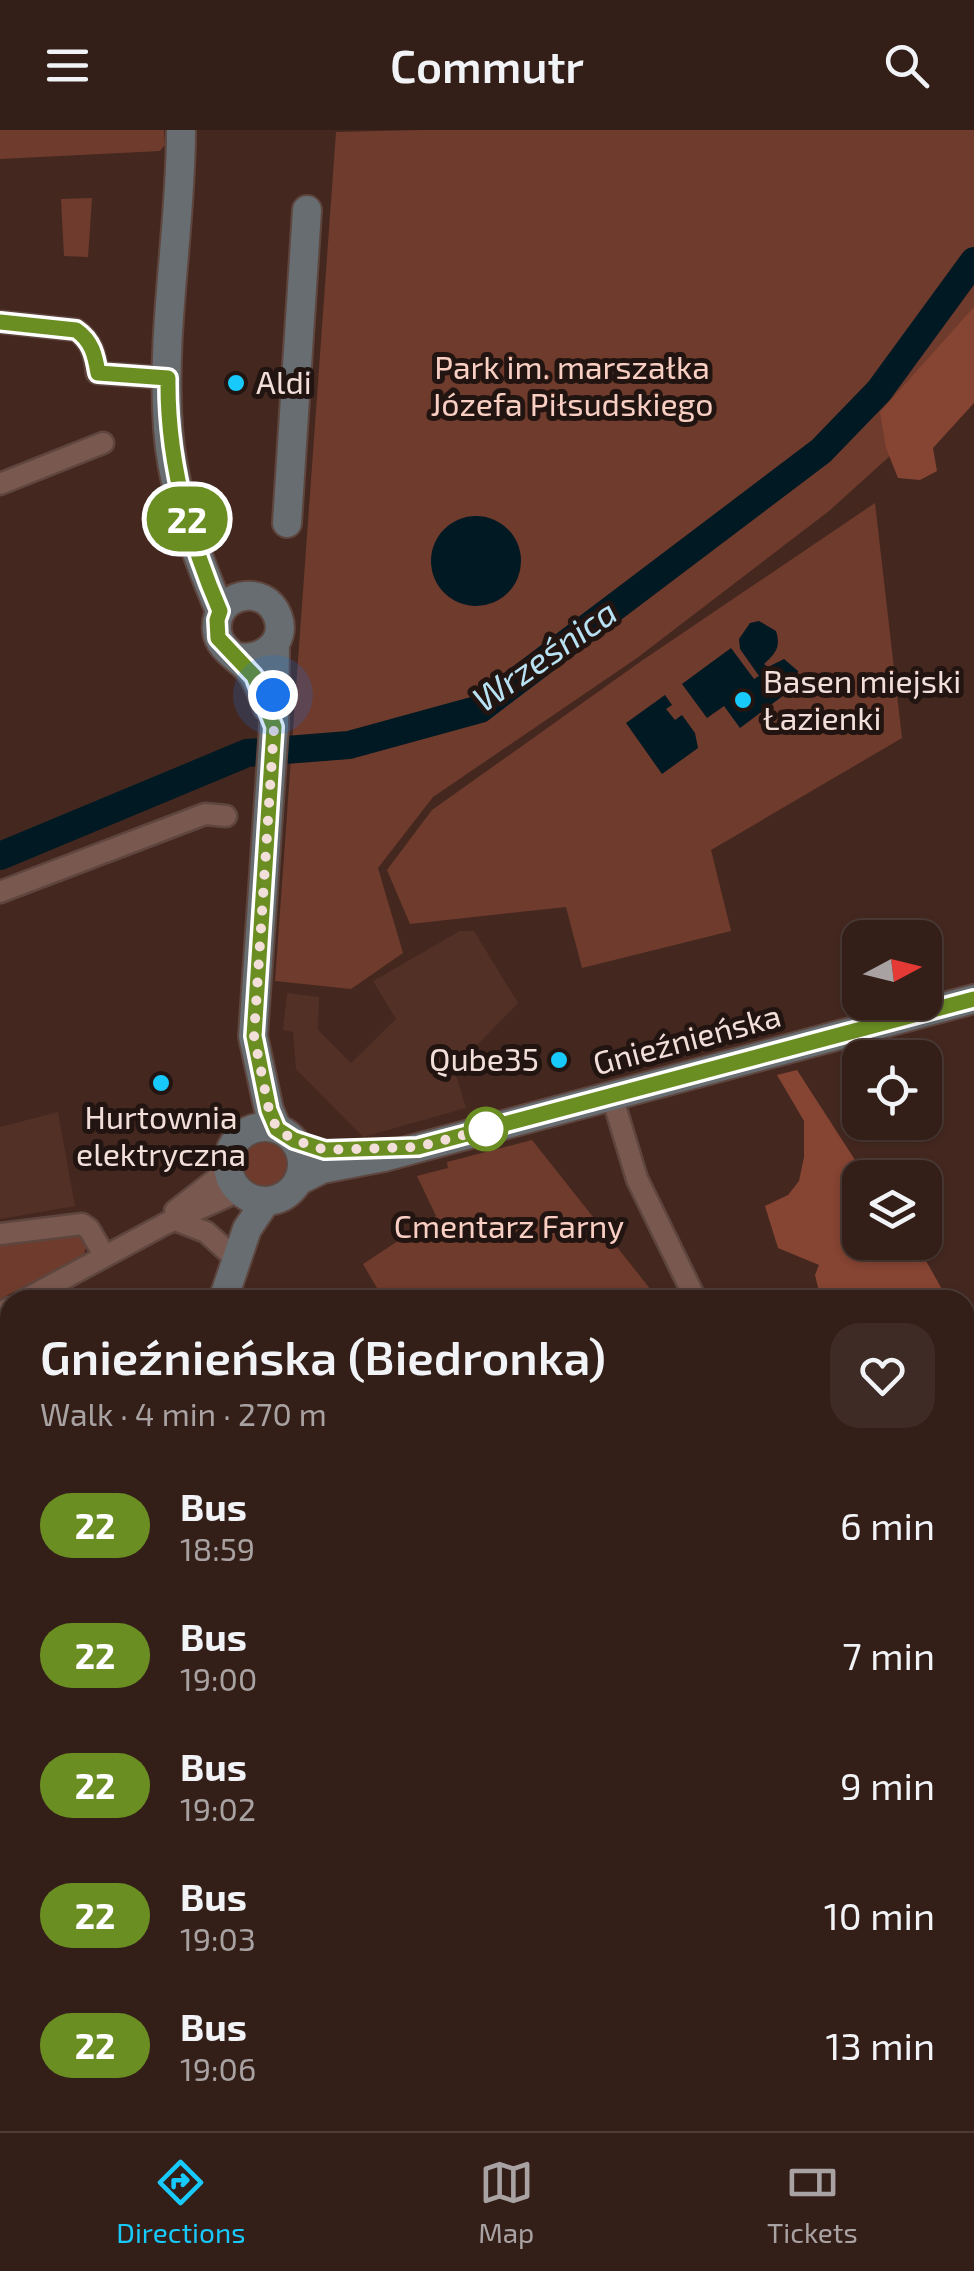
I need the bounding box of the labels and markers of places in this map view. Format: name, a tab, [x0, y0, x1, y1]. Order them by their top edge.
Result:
place label: Aldi	[256, 362, 312, 400]
marker: Aldi	[225, 372, 247, 394]
place label: Basen miejski Łazienki	[763, 661, 961, 736]
marker: Basen miejski Łazienki	[732, 689, 754, 711]
place label: Qube35	[429, 1039, 539, 1078]
marker: Qube35	[548, 1049, 570, 1071]
marker: Hurtownia elektryczna	[150, 1072, 172, 1094]
place label: Hurtownia elektryczna	[76, 1097, 246, 1172]
unlabelled marker	[465, 1108, 507, 1150]

